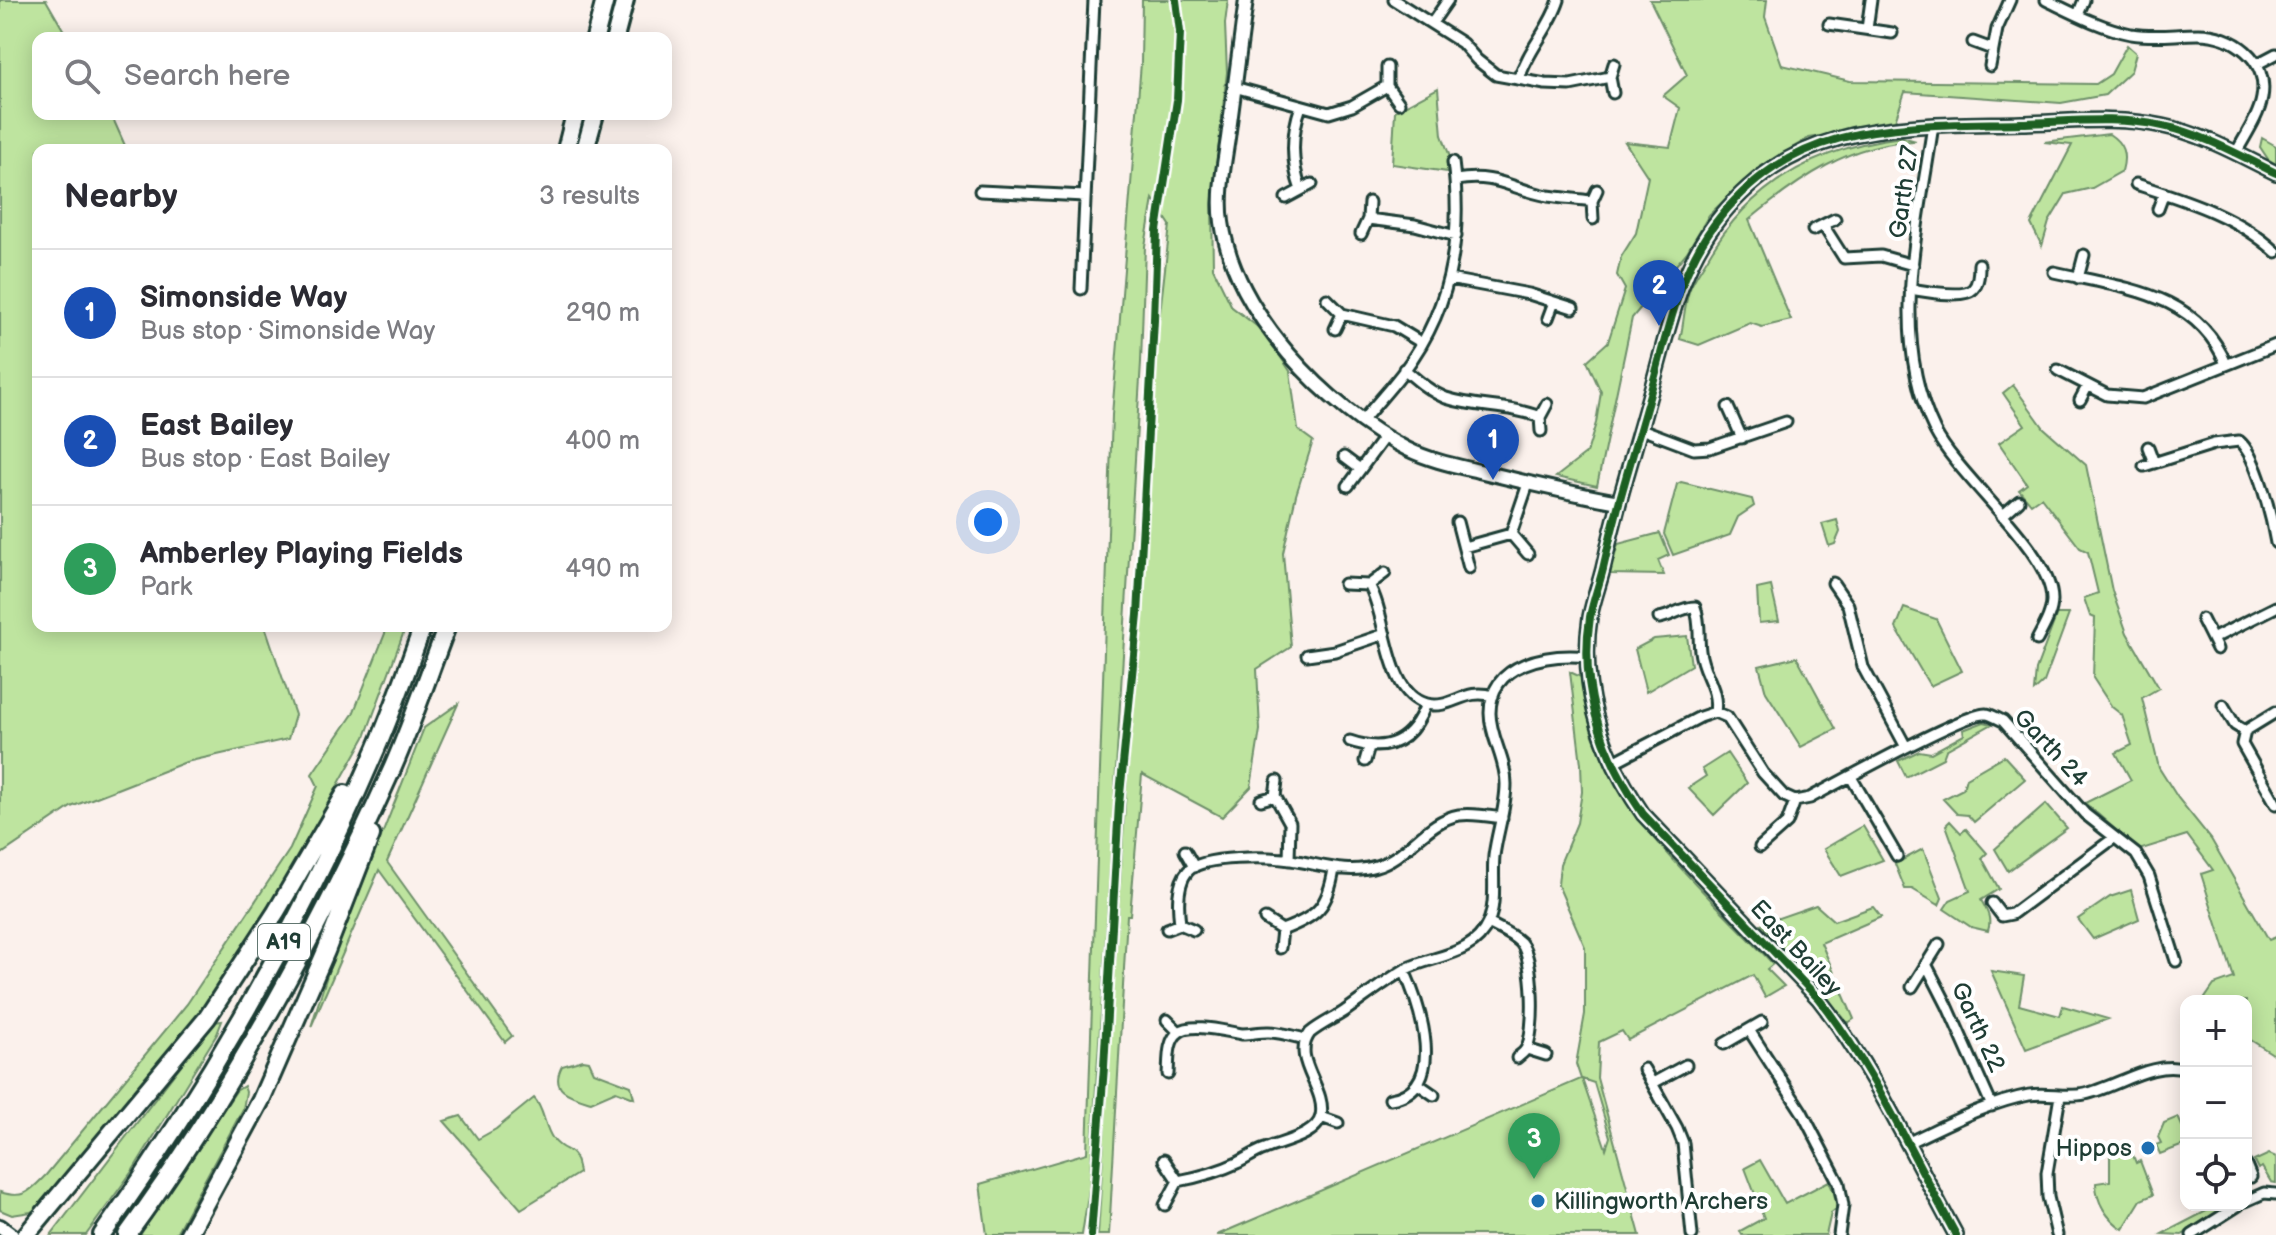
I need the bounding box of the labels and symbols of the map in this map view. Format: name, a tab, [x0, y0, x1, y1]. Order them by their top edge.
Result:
street label: Garth 27	[1883, 143, 1925, 240]
pin: 2	[1633, 260, 1685, 326]
pin: 1	[1467, 414, 1519, 480]
your location	[968, 502, 1008, 542]
street label: Garth 24	[2008, 703, 2095, 793]
street label: East Bailey	[1744, 894, 1848, 1002]
road number: A19	[258, 924, 310, 960]
street label: Garth 22	[1945, 977, 2011, 1077]
pin: 3	[1508, 1113, 1560, 1179]
place label: Hippos	[2055, 1134, 2132, 1163]
marker: Hippos	[2139, 1139, 2157, 1157]
place label: Killingworth Archers	[1554, 1187, 1768, 1216]
marker: Killingworth Archers	[1529, 1192, 1547, 1210]

